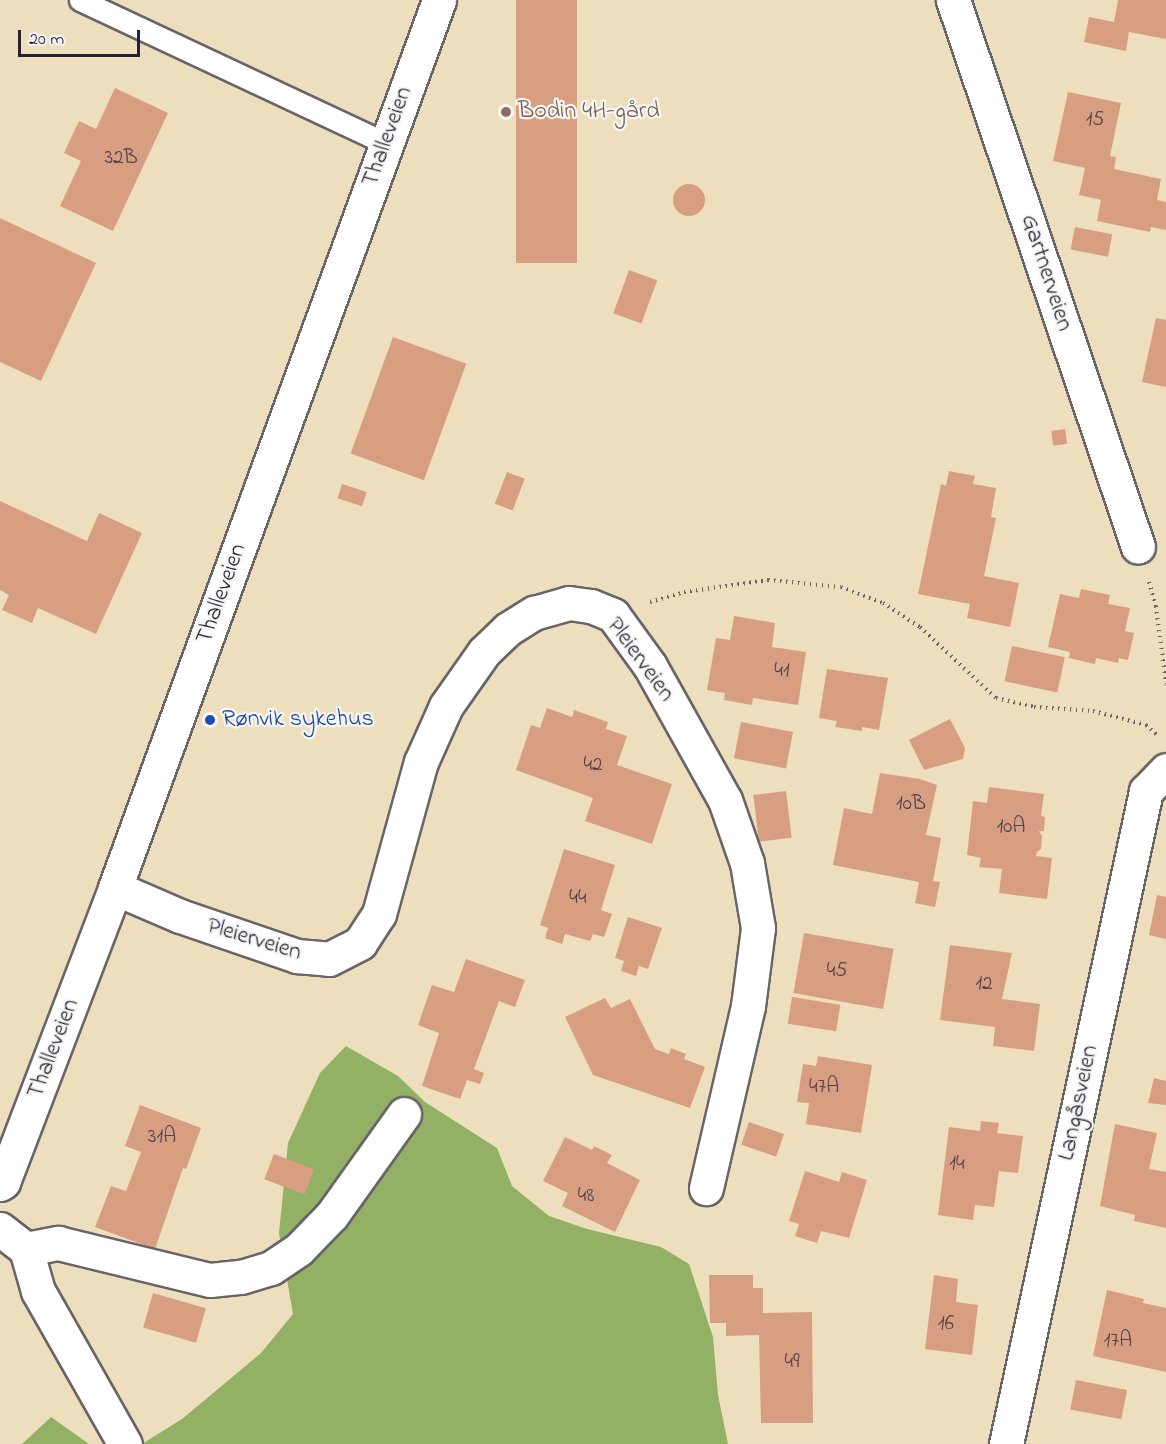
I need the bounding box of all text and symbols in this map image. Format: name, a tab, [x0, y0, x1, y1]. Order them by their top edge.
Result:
scale bar	[21, 18, 142, 56]
text: 20 m	[29, 27, 64, 53]
street label: Thalleveien	[357, 83, 419, 191]
place label: Bodin 4H-gård	[518, 98, 660, 126]
marker: Bodin 4H-gård	[499, 105, 513, 119]
house number: 15	[1086, 107, 1104, 133]
house number: 32B	[104, 145, 138, 171]
street label: Gartnerveien	[1014, 211, 1078, 335]
street label: Thalleveien	[191, 540, 253, 648]
street label: Pleierveien	[600, 612, 680, 708]
house number: 41	[774, 658, 790, 684]
place label: Rønvik sykehus	[222, 706, 374, 734]
marker: Rønvik sykehus	[203, 713, 217, 727]
house number: 42	[583, 752, 603, 778]
house number: 10B	[896, 791, 926, 817]
house number: 10A	[997, 814, 1025, 840]
house number: 44	[569, 885, 587, 911]
street label: Pleierveien	[203, 912, 305, 968]
house number: 45	[827, 958, 847, 984]
house number: 12	[975, 971, 993, 997]
street label: Thalleveien	[22, 995, 86, 1103]
street label: Langåsveien	[1053, 1043, 1105, 1163]
house number: 47A	[809, 1074, 839, 1100]
house number: 31A	[148, 1124, 176, 1150]
house number: 14	[949, 1151, 965, 1177]
house number: 48	[578, 1183, 594, 1209]
house number: 16	[938, 1311, 954, 1337]
house number: 17A	[1104, 1328, 1132, 1354]
house number: 49	[785, 1349, 799, 1375]

